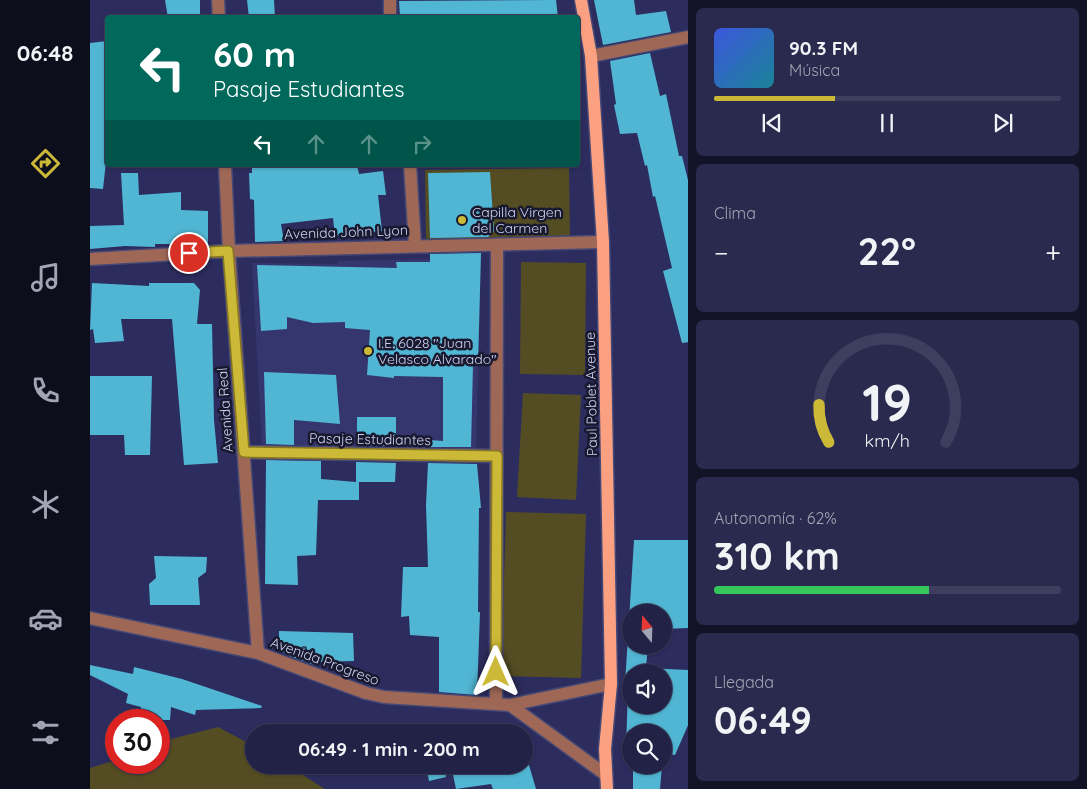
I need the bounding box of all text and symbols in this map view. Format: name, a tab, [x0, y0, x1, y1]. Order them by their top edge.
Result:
text: 60 m	[213, 32, 296, 76]
icon: left	[130, 35, 195, 100]
text: 90.3 FM	[789, 36, 858, 60]
text: 06:48	[17, 39, 73, 67]
text: Música	[789, 60, 840, 80]
text: Pasaje Estudiantes	[213, 75, 405, 103]
icon: previous	[758, 109, 786, 137]
icon: pause	[873, 109, 901, 137]
icon: next	[989, 109, 1017, 137]
icon: left	[249, 130, 277, 158]
icon: ahead	[302, 130, 330, 158]
icon: ahead	[355, 130, 383, 158]
icon: right	[408, 130, 436, 158]
icon: directions	[28, 146, 63, 181]
place label: Capilla Virgen del Carmen	[472, 203, 562, 237]
text: Clima	[714, 203, 756, 223]
marker: Capilla Virgen del Carmen	[456, 214, 468, 226]
street label: Avenida John Lyon	[284, 221, 408, 243]
text: 22°	[858, 227, 916, 275]
pin	[168, 232, 210, 274]
text: −	[714, 235, 729, 270]
text: +	[1045, 235, 1061, 270]
icon: arrive	[175, 239, 203, 267]
icon: music	[28, 260, 63, 295]
street label: Paul Poblet Avenue	[581, 332, 601, 456]
place label: I.E. 6028 "Juan Velasco Alvarado"	[378, 334, 497, 368]
marker: I.E. 6028 "Juan Velasco Alvarado"	[362, 345, 374, 357]
street label: Avenida Real	[213, 367, 237, 453]
text: 19	[863, 369, 912, 434]
icon: phone	[28, 373, 63, 408]
street label: Pasaje Estudiantes	[309, 429, 431, 449]
text: km/h	[865, 429, 910, 451]
icon: climate	[28, 487, 63, 522]
text: Autonomía · 62%	[714, 508, 837, 528]
text: 310 km	[714, 532, 840, 580]
icon: car	[28, 601, 63, 636]
north arrow	[622, 604, 672, 654]
map controls	[622, 604, 672, 774]
street label: Avenida Progreso	[268, 633, 382, 689]
position arrow	[469, 645, 521, 697]
button: sound	[622, 664, 672, 714]
text: Llegada	[714, 672, 774, 692]
text: 06:49	[714, 696, 812, 744]
speed limit sign: 30	[105, 709, 170, 774]
icon: filters	[28, 715, 63, 750]
button: search	[622, 724, 672, 774]
text: 06:49 · 1 min · 200 m	[298, 737, 480, 761]

